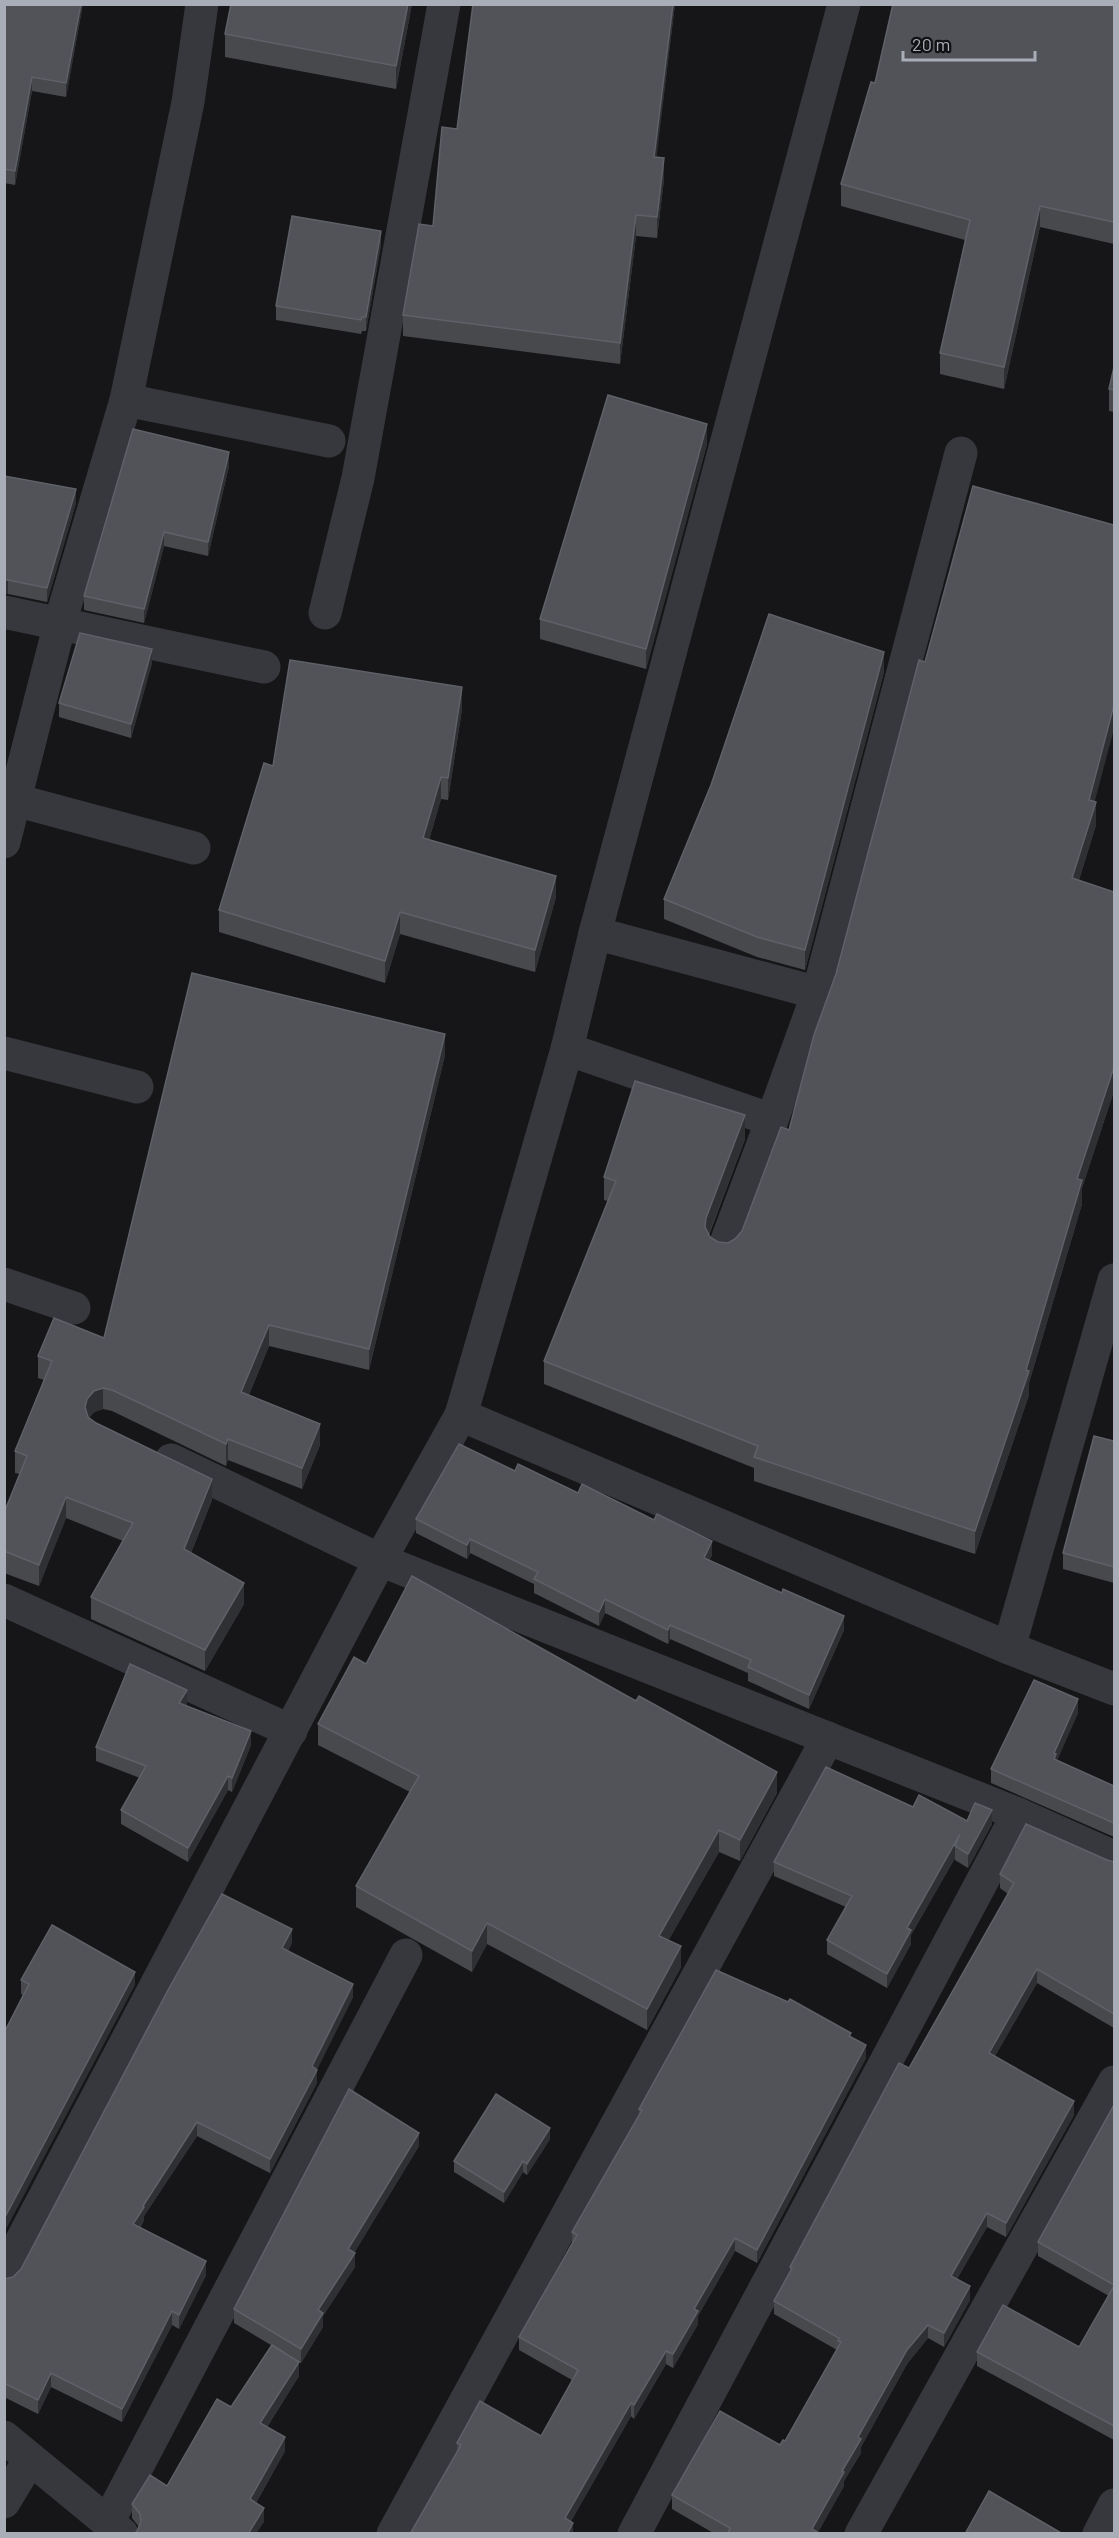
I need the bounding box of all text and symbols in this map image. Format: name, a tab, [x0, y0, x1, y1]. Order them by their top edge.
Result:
scale bar	[903, 24, 1035, 62]
text: 20 m	[912, 33, 950, 55]

